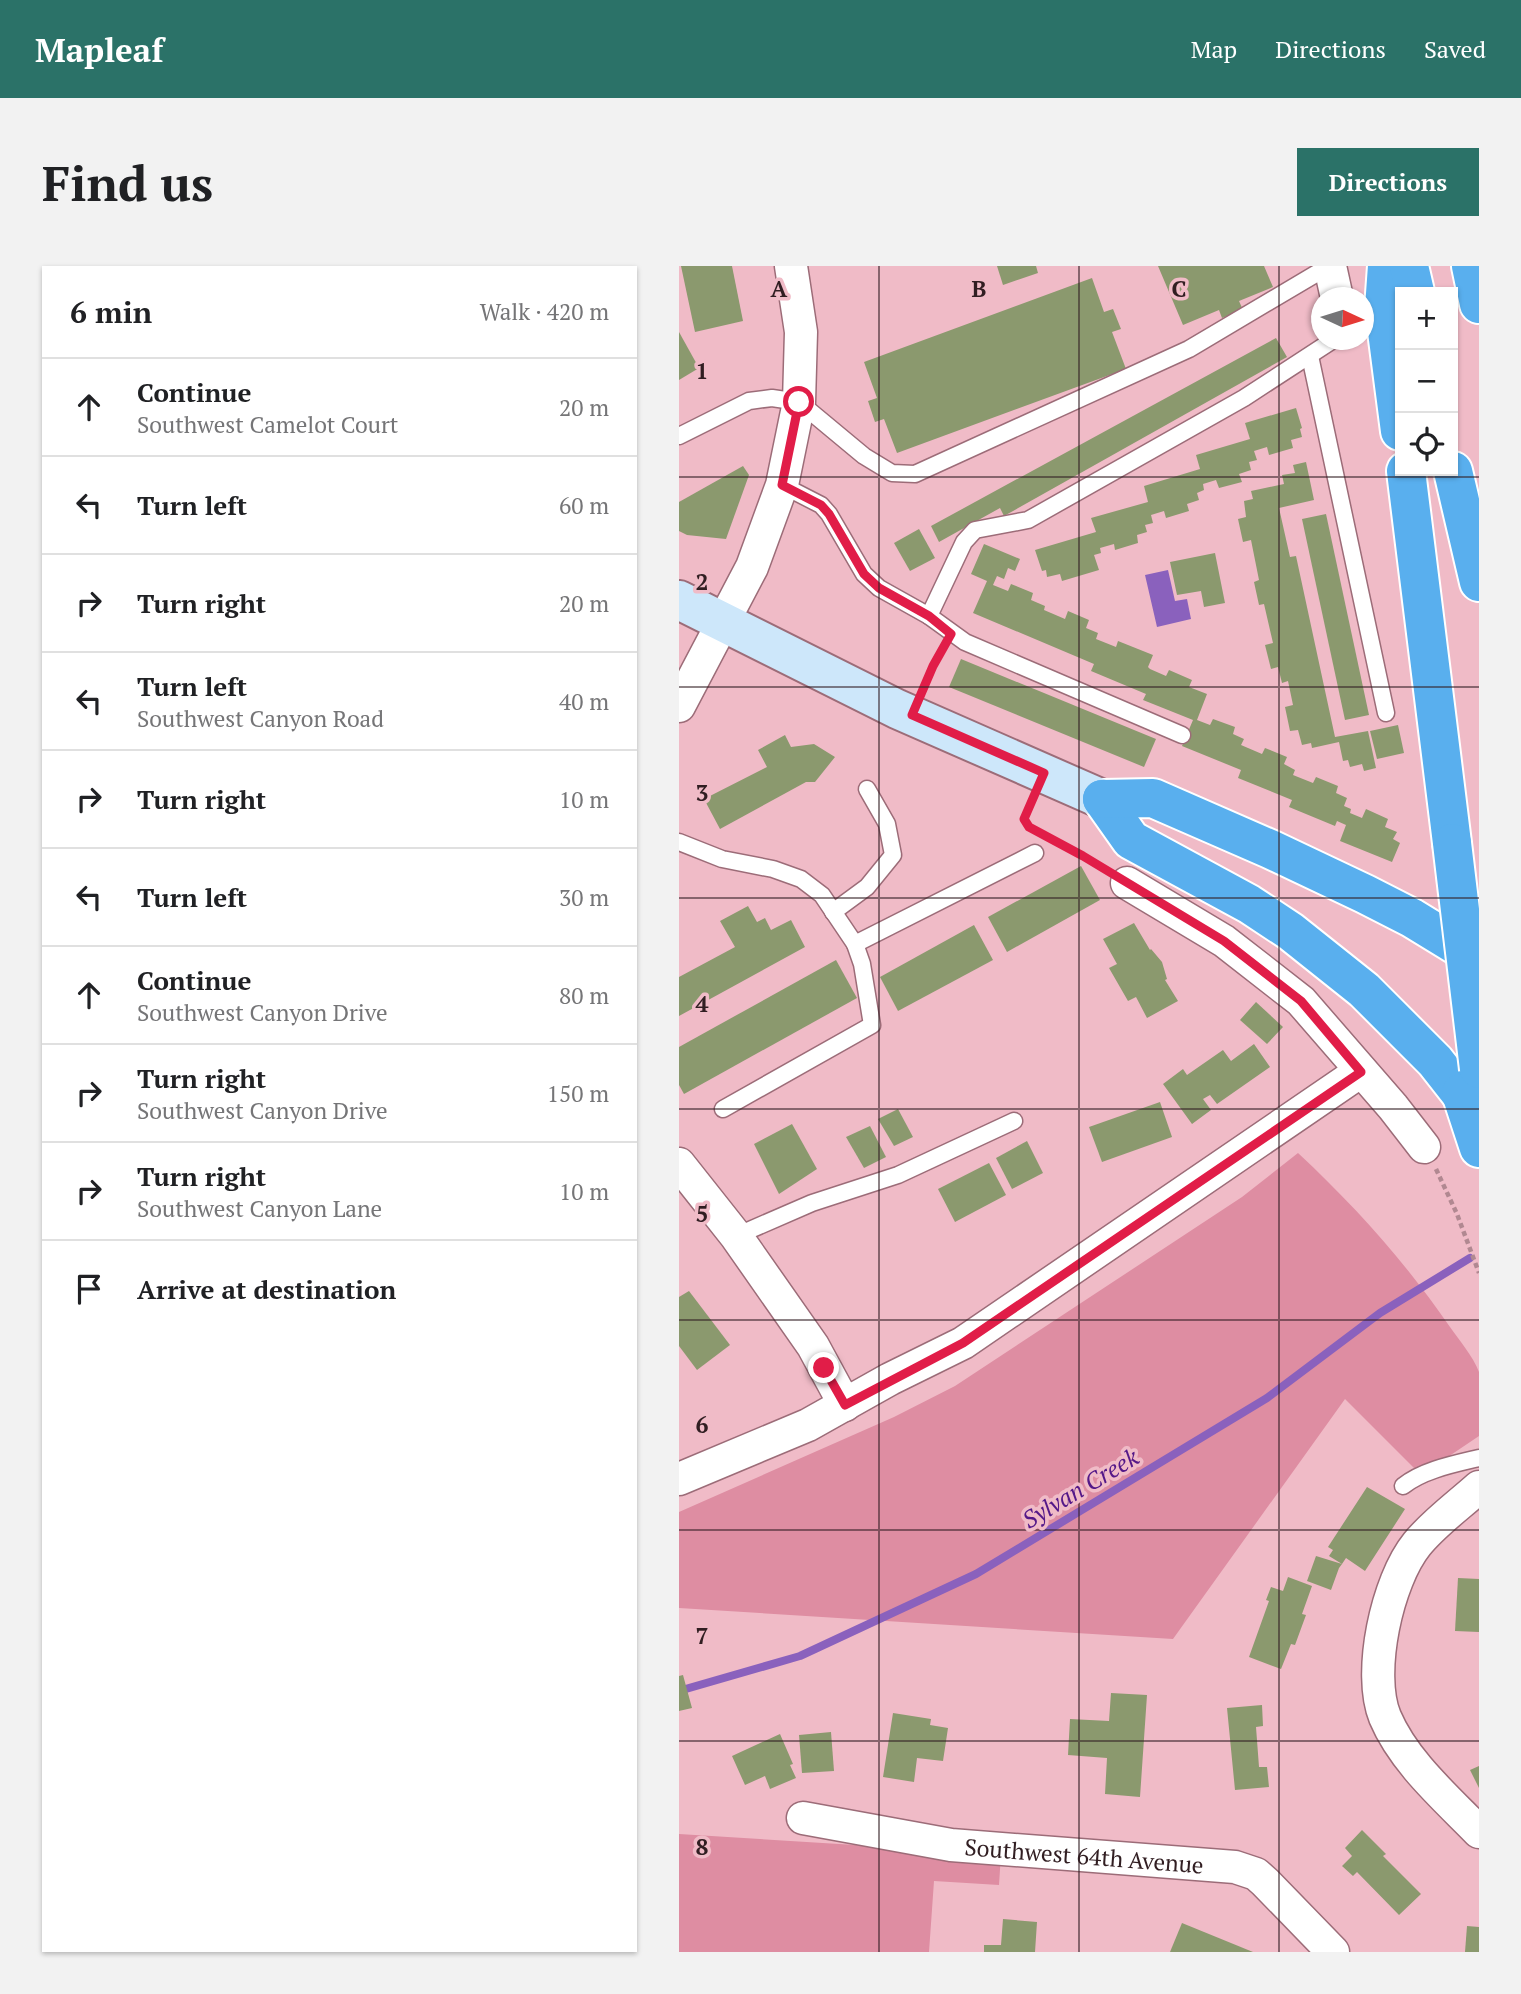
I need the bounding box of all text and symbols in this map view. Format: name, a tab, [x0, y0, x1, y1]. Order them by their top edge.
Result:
text: Mapleaf	[35, 28, 164, 71]
text: Map	[1191, 33, 1237, 65]
text: Directions	[1275, 33, 1386, 65]
text: Saved	[1424, 33, 1486, 65]
button: Directions	[1297, 148, 1479, 216]
text: Find us	[42, 150, 213, 215]
text: A	[771, 273, 788, 304]
text: B	[972, 273, 987, 304]
text: C	[1172, 273, 1187, 304]
north arrow	[1311, 287, 1374, 350]
map controls	[1395, 287, 1458, 476]
button: +	[1395, 287, 1458, 350]
text: 6 min	[70, 292, 152, 332]
text: Walk · 420 m	[480, 296, 609, 327]
button: −	[1395, 350, 1458, 413]
text: 1	[696, 355, 709, 386]
text: Continue	[137, 375, 251, 409]
route start	[783, 386, 814, 417]
icon: ahead	[70, 388, 108, 426]
text: 20 m	[559, 392, 609, 423]
text: Southwest Camelot Court	[137, 409, 398, 440]
button: locate	[1395, 413, 1458, 476]
icon: left	[70, 486, 108, 524]
text: Turn left	[137, 488, 247, 522]
text: 60 m	[559, 490, 609, 521]
text: 2	[696, 566, 709, 597]
icon: right	[70, 584, 108, 622]
text: Turn right	[137, 586, 266, 620]
text: 20 m	[559, 588, 609, 619]
text: Turn left	[137, 669, 247, 703]
icon: left	[70, 682, 108, 720]
text: 40 m	[559, 686, 609, 717]
text: Southwest Canyon Road	[137, 703, 384, 734]
text: 3	[696, 777, 709, 808]
icon: right	[70, 780, 108, 818]
text: Turn right	[137, 782, 266, 816]
text: 10 m	[559, 784, 609, 815]
icon: left	[70, 878, 108, 916]
text: Turn left	[137, 880, 247, 914]
text: 30 m	[559, 882, 609, 913]
text: Continue	[137, 963, 251, 997]
icon: ahead	[70, 976, 108, 1014]
text: 80 m	[559, 980, 609, 1011]
text: 4	[696, 988, 709, 1019]
text: Southwest Canyon Drive	[137, 997, 388, 1028]
text: Turn right	[137, 1061, 266, 1095]
icon: right	[70, 1074, 108, 1112]
text: 150 m	[547, 1078, 609, 1109]
text: Southwest Canyon Drive	[137, 1095, 388, 1126]
text: Turn right	[137, 1159, 266, 1193]
icon: right	[70, 1172, 108, 1210]
text: 10 m	[559, 1176, 609, 1207]
text: Southwest Canyon Lane	[137, 1193, 382, 1224]
text: 5	[696, 1198, 709, 1229]
icon: arrive	[70, 1270, 108, 1308]
text: Arrive at destination	[137, 1272, 396, 1306]
route end	[808, 1352, 839, 1383]
text: 6	[696, 1409, 709, 1440]
water label: Sylvan Creek	[1016, 1440, 1145, 1535]
text: 7	[696, 1620, 709, 1651]
text: 8	[696, 1831, 709, 1862]
street label: Southwest 64th Avenue	[964, 1831, 1205, 1880]

